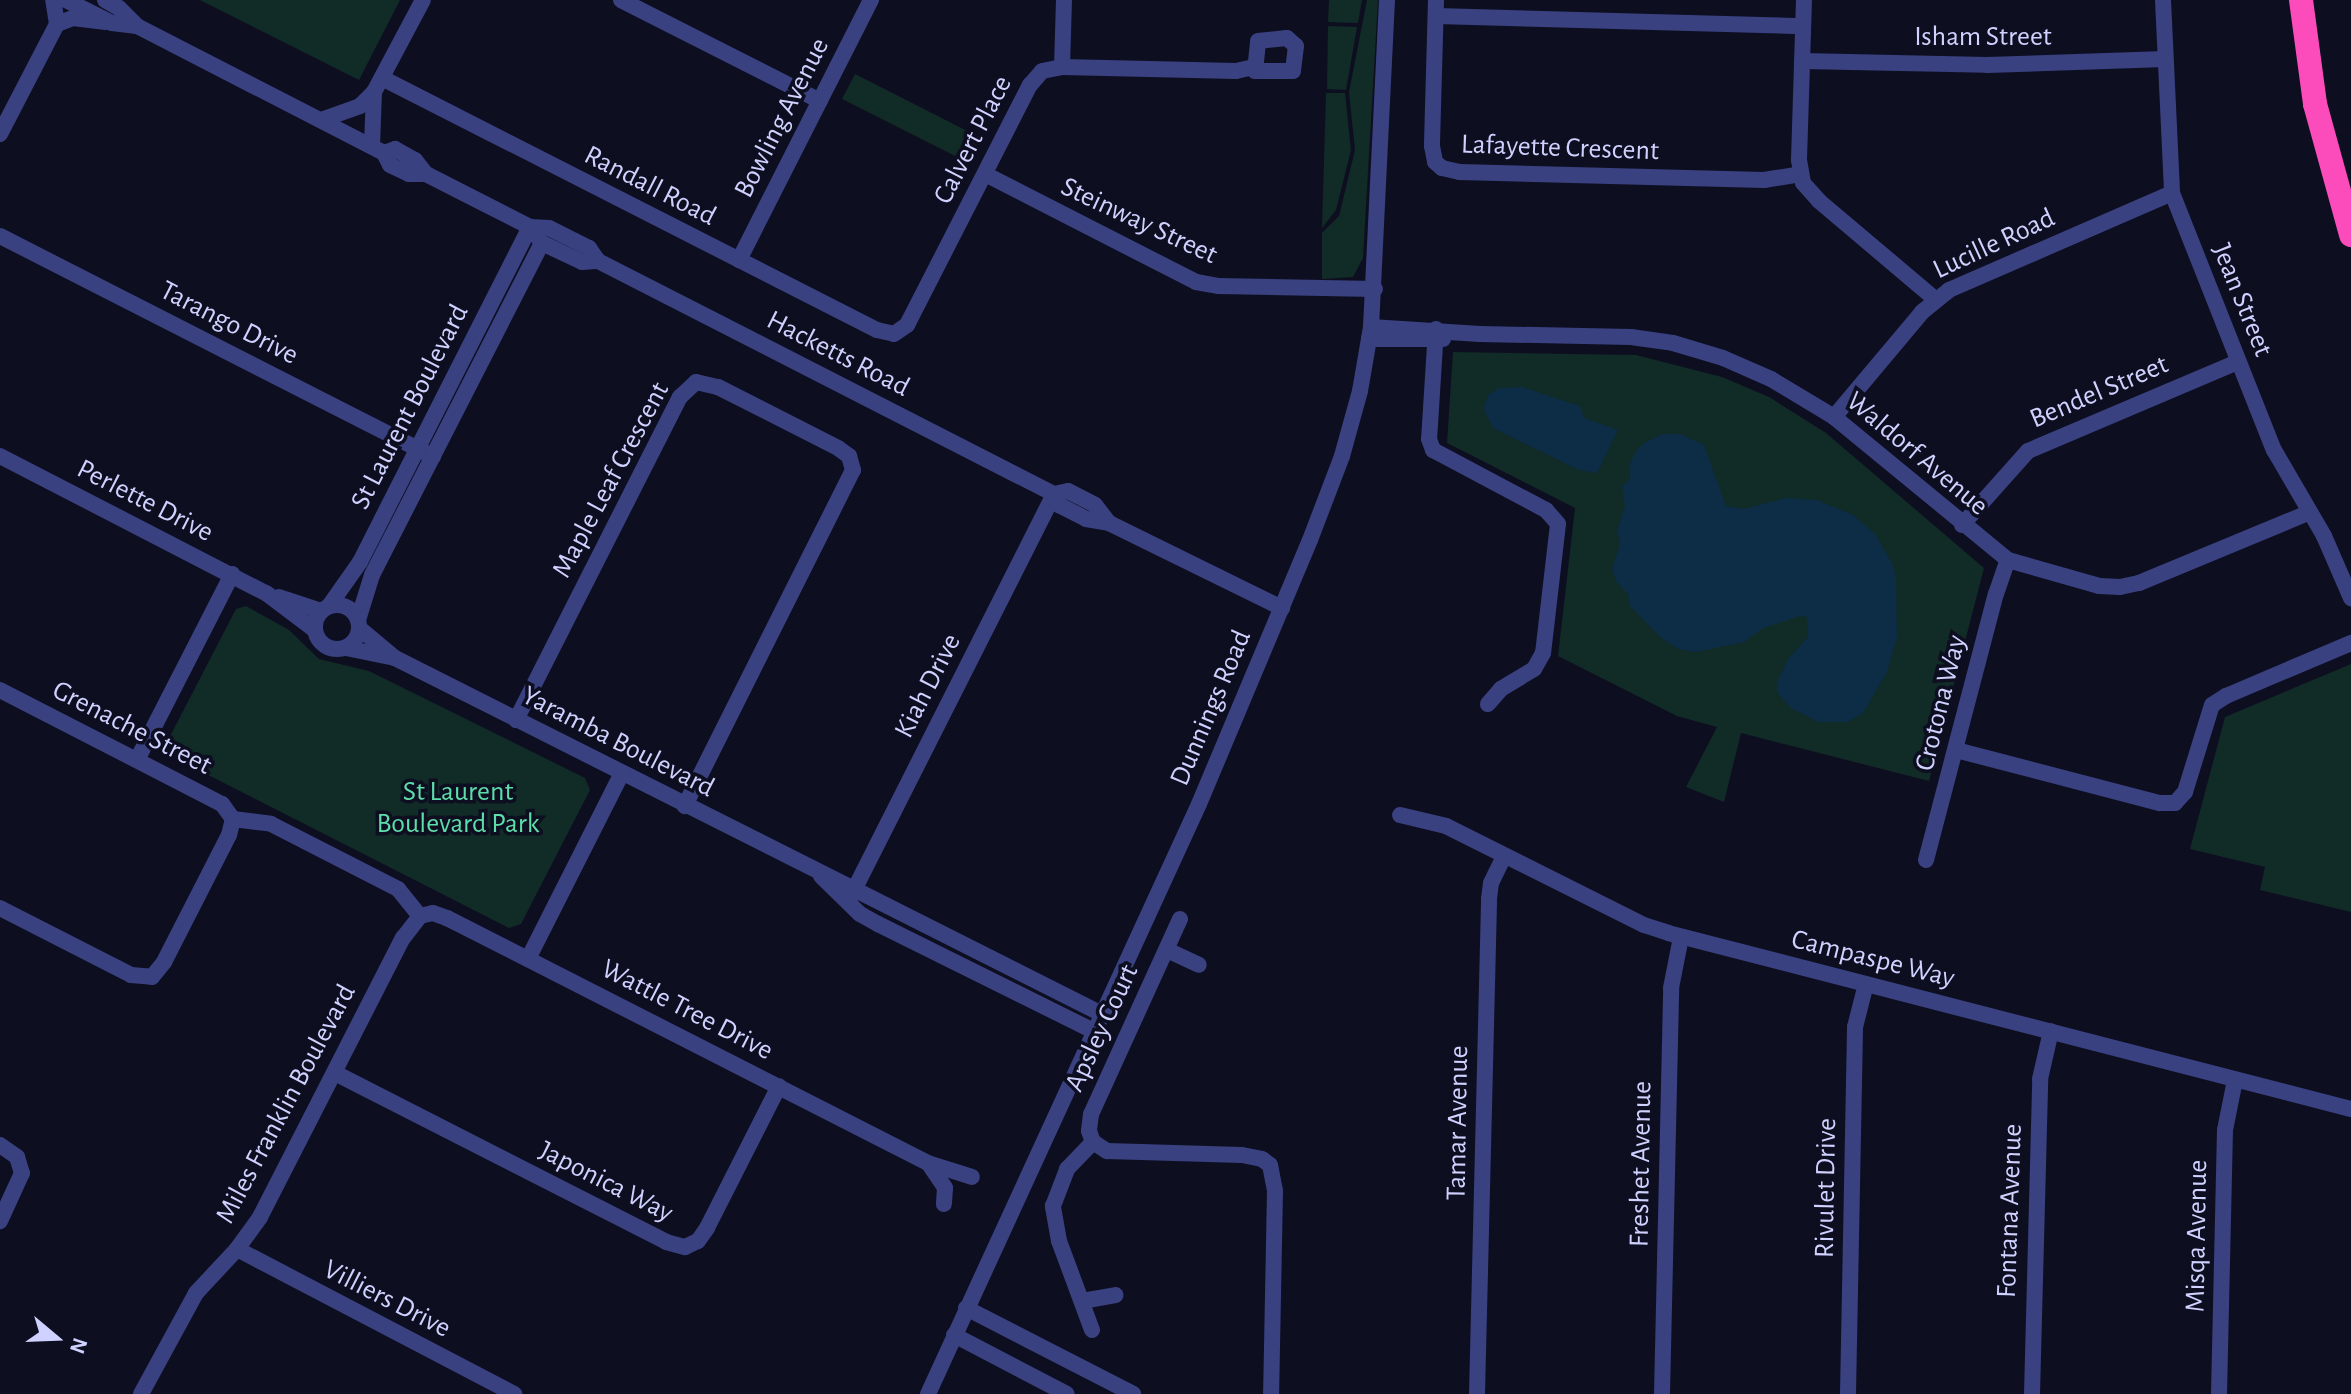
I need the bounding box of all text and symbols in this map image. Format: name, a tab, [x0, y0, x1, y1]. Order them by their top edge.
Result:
street label: Isham Street	[1914, 20, 2052, 54]
street label: Bowling Avenue	[727, 32, 837, 204]
street label: Calvert Place	[926, 70, 1020, 210]
street label: Lafayette Crescent	[1461, 128, 1659, 168]
street label: Randall Road	[578, 138, 722, 234]
street label: Steinway Street	[1055, 170, 1223, 272]
street label: Lucille Road	[1928, 201, 2060, 287]
street label: Jean Street	[2204, 239, 2280, 361]
street label: Tarango Drive	[154, 274, 304, 372]
street label: St Laurent Boulevard	[344, 299, 476, 515]
street label: Hacketts Road	[761, 304, 915, 404]
street label: Bendel Street	[2025, 348, 2173, 436]
street label: Maple Leaf Crescent	[545, 376, 677, 584]
street label: Waldorf Avenue	[1839, 385, 1995, 523]
street label: Perlette Drive	[71, 452, 219, 550]
street label: Dunnings Road	[1163, 625, 1259, 791]
street label: Kiah Drive	[888, 628, 968, 744]
street label: Crotona Way	[1908, 632, 1974, 774]
street label: Grenache Street	[47, 673, 217, 783]
street label: Yaramba Boulevard	[516, 679, 720, 805]
park label: St Laurent Boulevard Park	[376, 775, 540, 841]
street label: Campaspe Way	[1788, 923, 1958, 995]
street label: Wattle Tree Drive	[595, 952, 779, 1068]
street label: Apsley Court	[1058, 959, 1146, 1097]
street label: Miles Franklin Boulevard	[209, 979, 363, 1229]
street label: Tamar Avenue	[1440, 1045, 1476, 1201]
street label: Freshet Avenue	[1623, 1081, 1659, 1247]
street label: Rivulet Drive	[1808, 1118, 1844, 1258]
street label: Fontana Avenue	[1990, 1123, 2030, 1299]
street label: Japonica Way	[533, 1134, 679, 1230]
street label: Misqa Avenue	[2179, 1159, 2215, 1313]
street label: Villiers Drive	[318, 1253, 456, 1345]
north arrow	[16, 1298, 96, 1378]
text: N	[66, 1335, 92, 1357]

